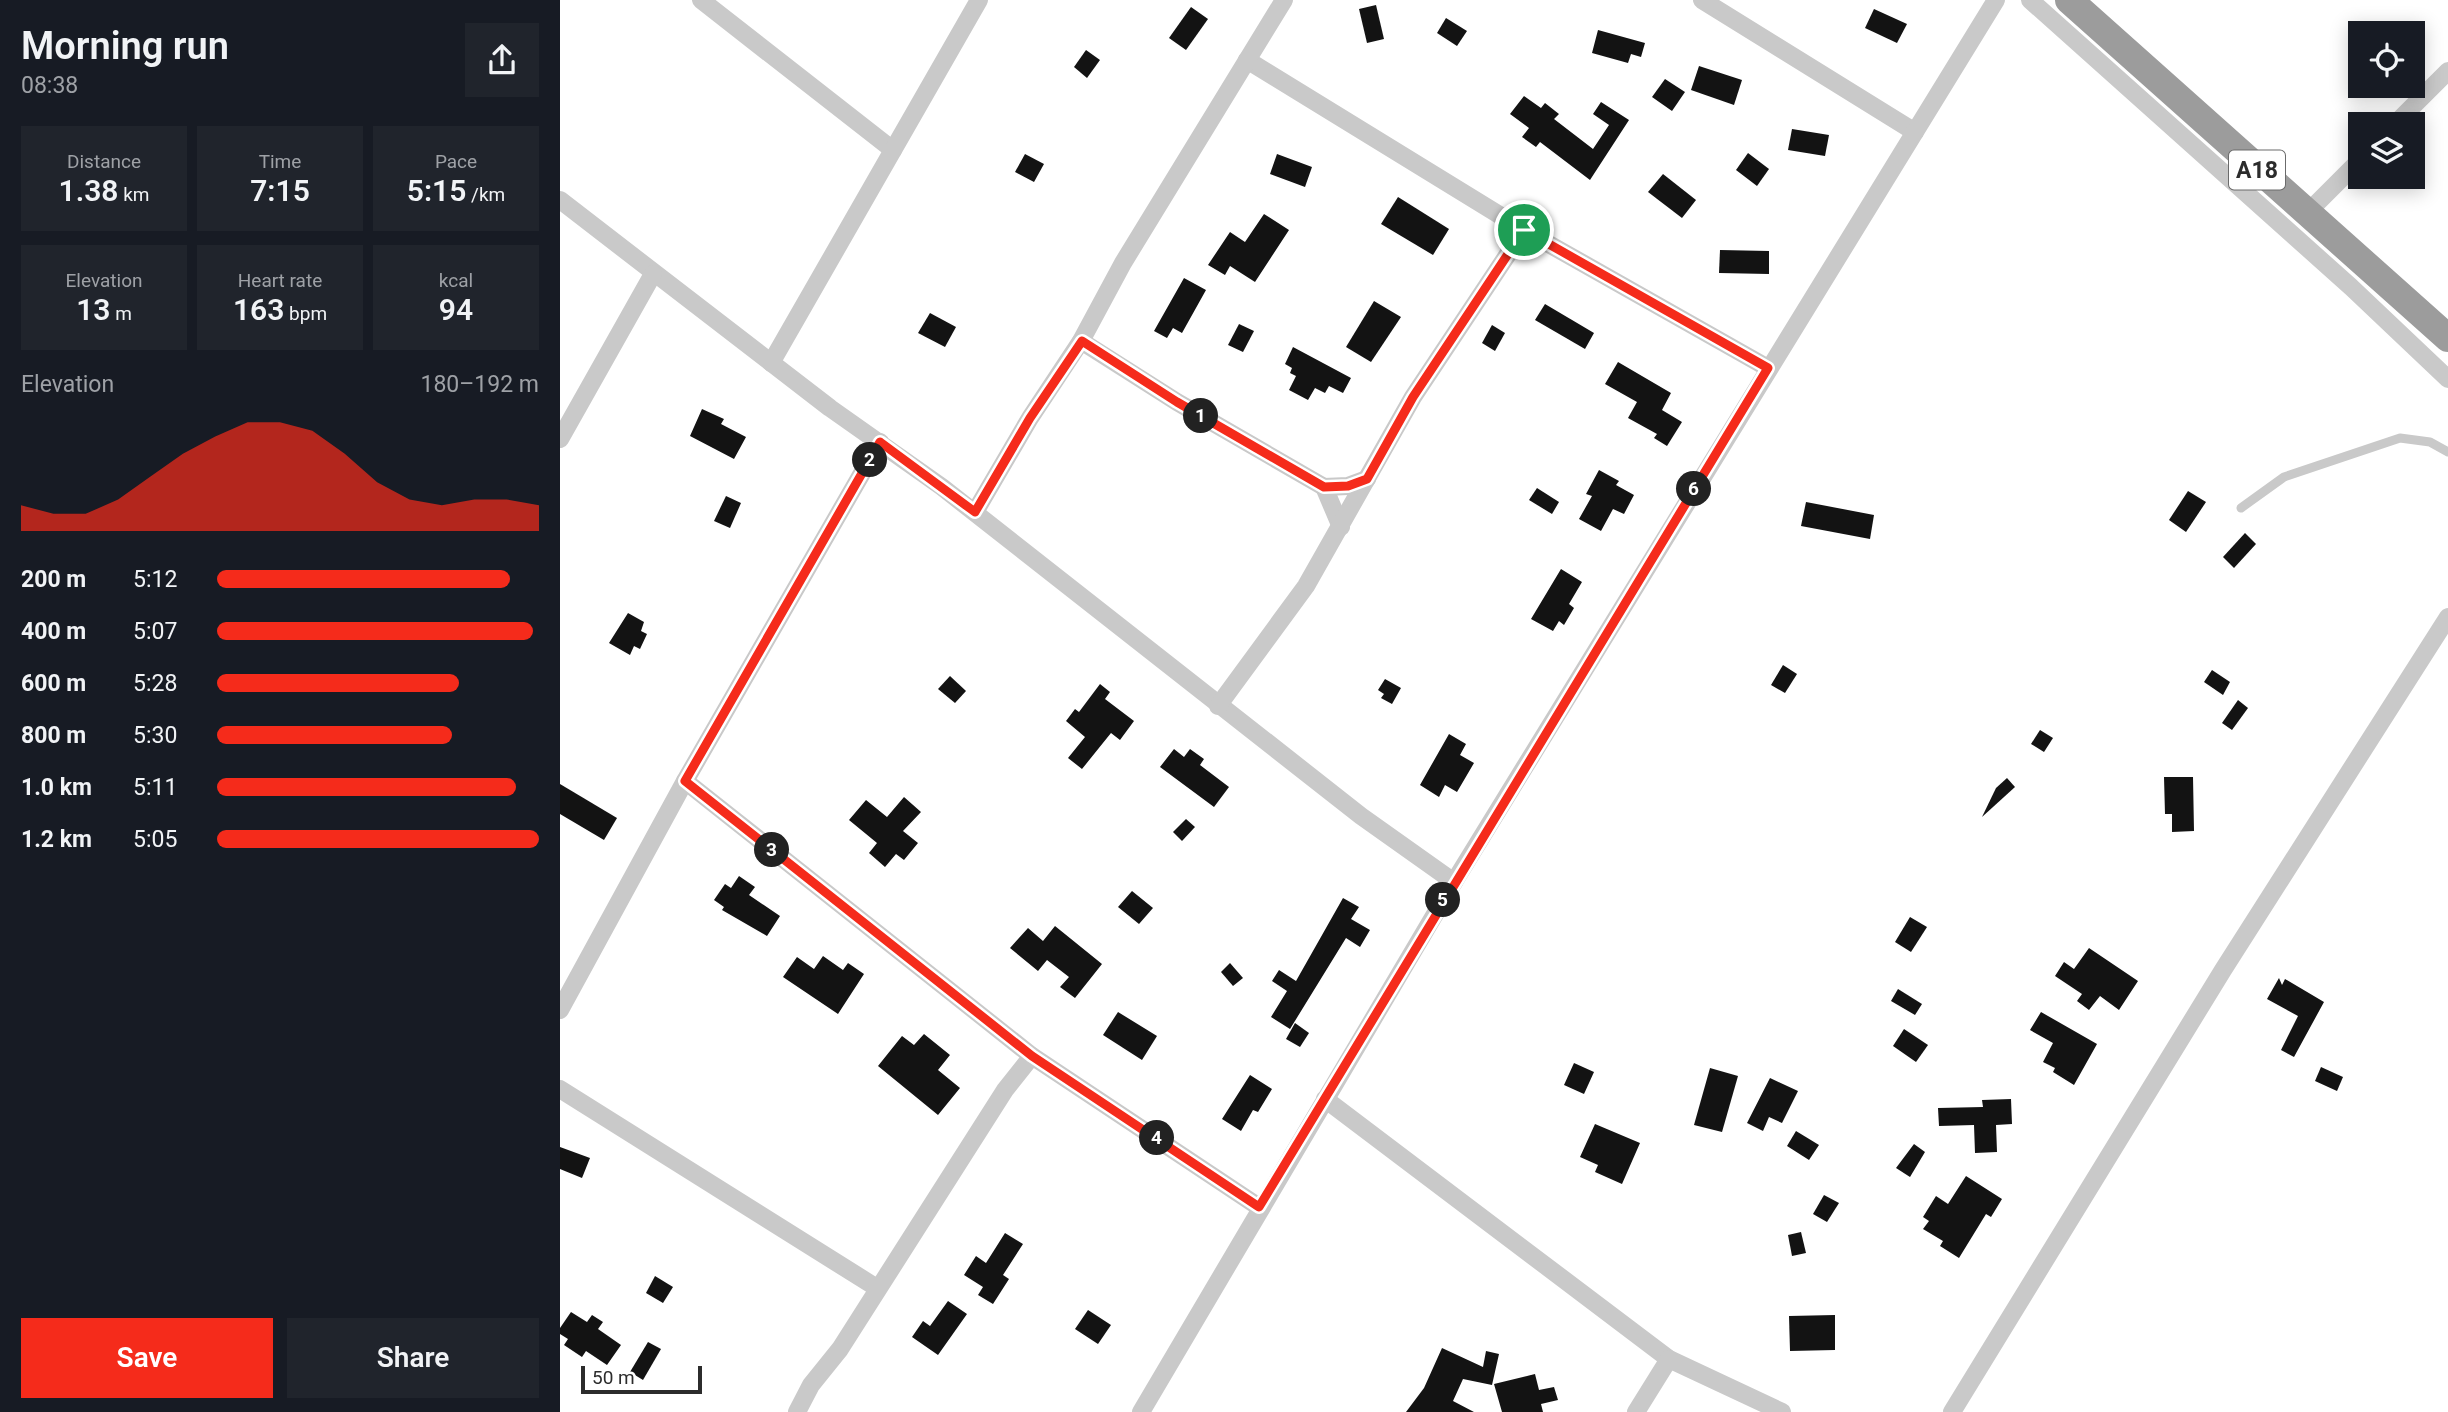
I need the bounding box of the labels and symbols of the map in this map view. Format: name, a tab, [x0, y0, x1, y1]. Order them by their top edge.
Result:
road number: A18	[2229, 150, 2285, 190]
pin	[1494, 200, 1554, 260]
pin: 1	[1184, 398, 1218, 434]
pin: 2	[852, 442, 888, 477]
pin: 6	[1676, 472, 1712, 506]
pin: 3	[754, 832, 790, 868]
pin: 5	[1426, 883, 1460, 918]
pin: 4	[1140, 1120, 1174, 1156]
scale bar	[581, 1363, 702, 1395]

